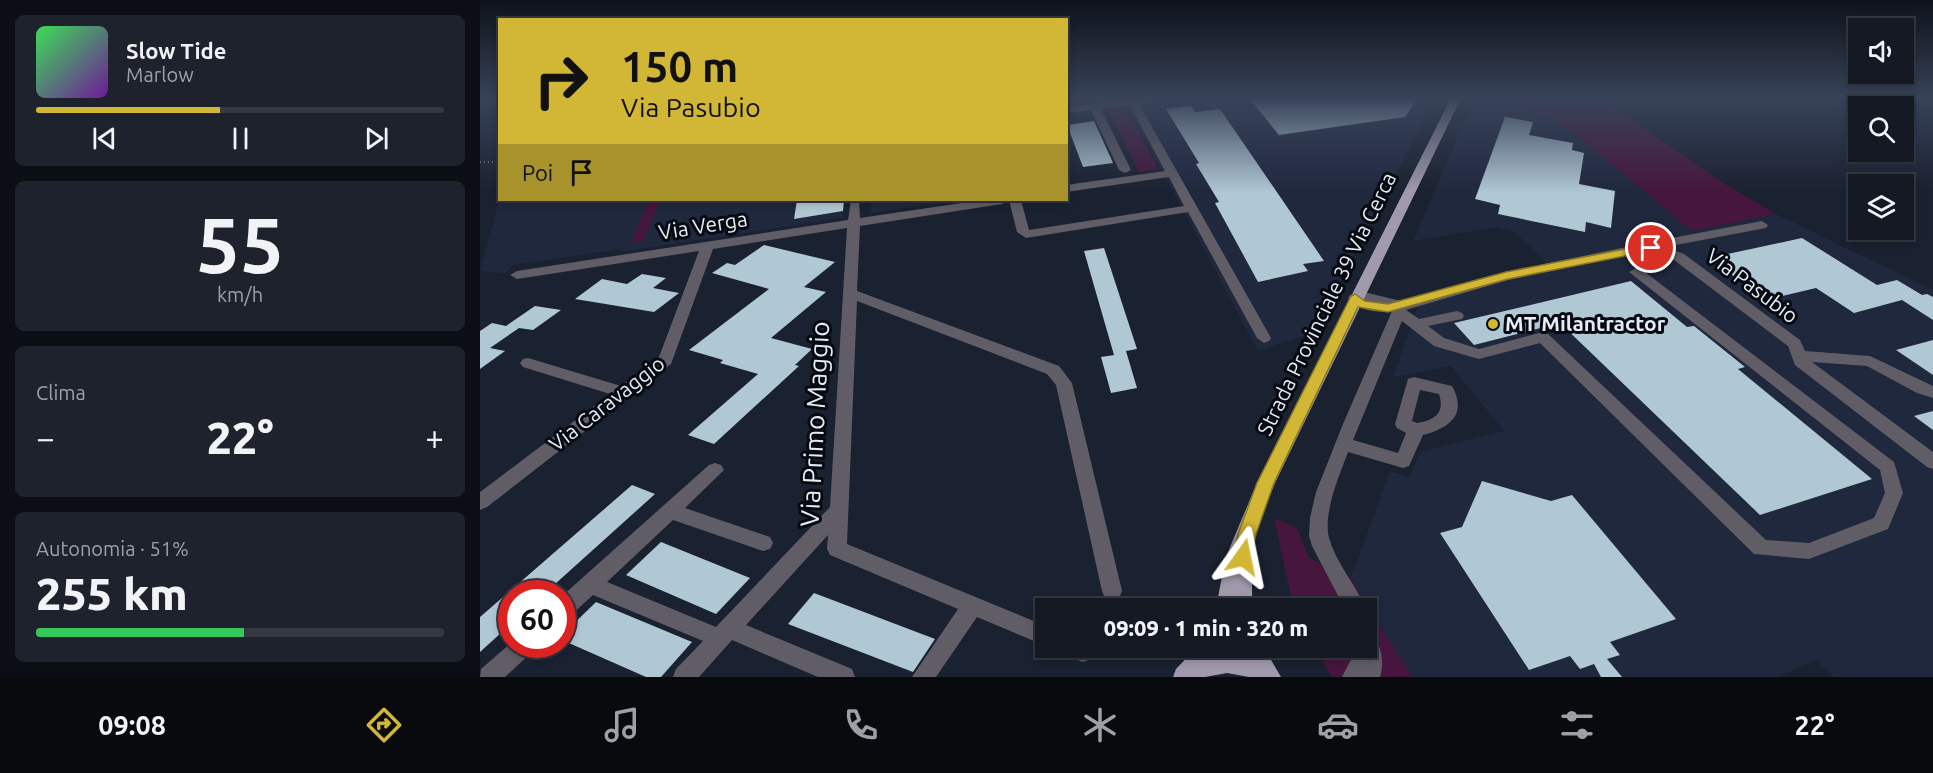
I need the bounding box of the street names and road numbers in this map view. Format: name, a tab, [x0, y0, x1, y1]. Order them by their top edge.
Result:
street label: Strada Provinciale 39 Via Cerca	[1252, 168, 1400, 439]
street label: Via Verga	[657, 206, 749, 244]
street label: Via Pasubio	[1702, 243, 1803, 327]
street label: Via Primo Maggio	[795, 321, 834, 527]
street label: Via Caravaggio	[544, 351, 669, 456]

